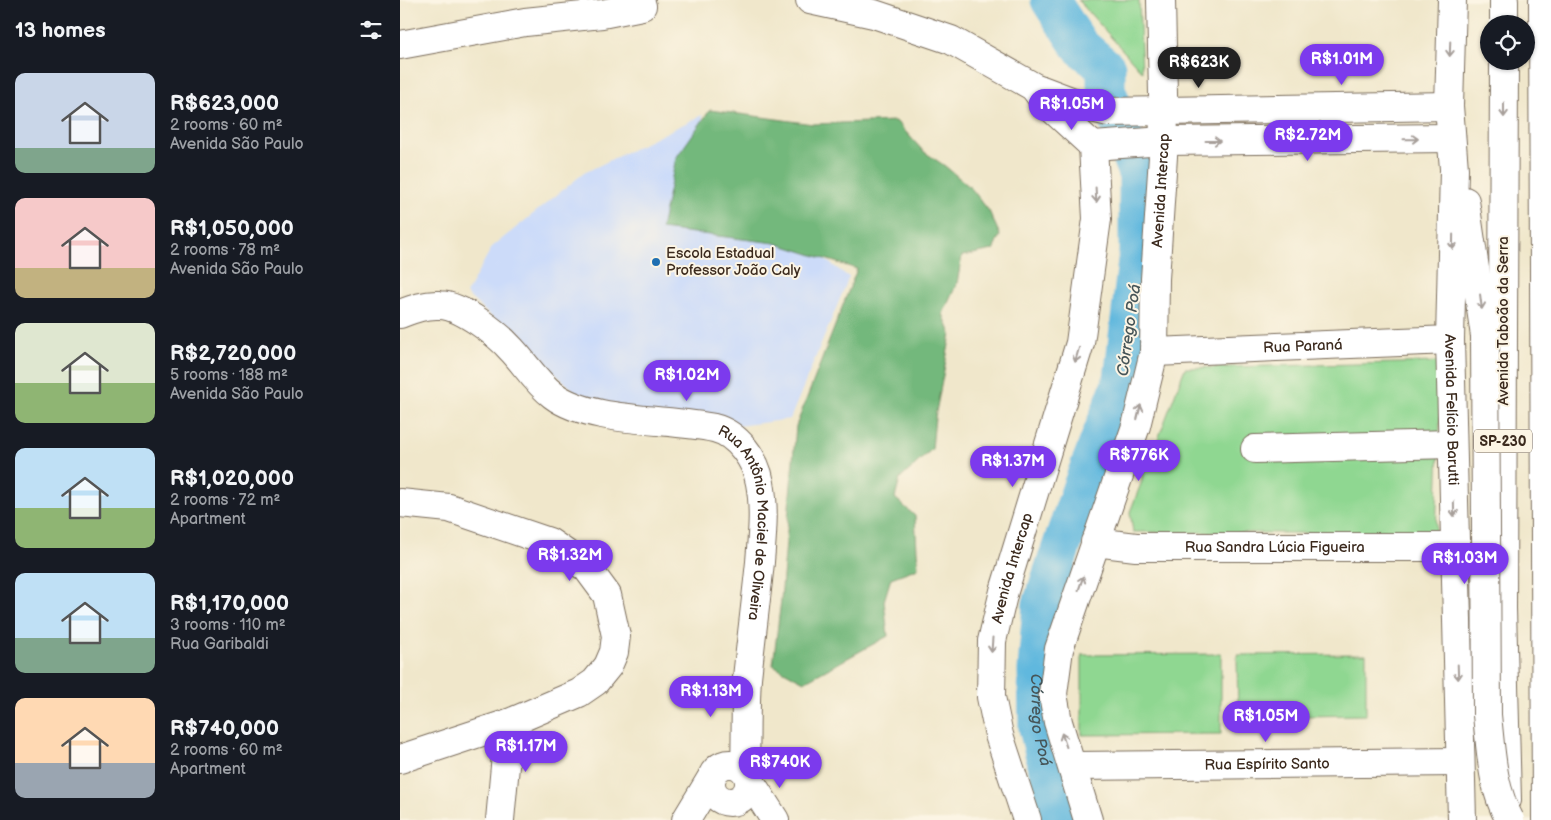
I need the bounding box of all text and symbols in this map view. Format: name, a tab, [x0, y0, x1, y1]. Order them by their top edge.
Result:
map controls	[1480, 15, 1535, 70]
button: locate	[1480, 15, 1535, 70]
icon: filters	[357, 16, 385, 44]
text: 13 homes	[15, 18, 106, 43]
one-way arrow	[1446, 40, 1455, 56]
pin: R$1.01M	[1296, 44, 1388, 86]
pin: R$623K	[1158, 46, 1240, 89]
text: R$1.01M	[1311, 50, 1373, 69]
text: R$623K	[1169, 53, 1229, 72]
pin: R$1.05M	[1026, 88, 1118, 131]
text: R$623,000	[170, 91, 279, 116]
icon: home	[55, 93, 115, 153]
text: R$1.05M	[1040, 95, 1104, 114]
one-way arrow	[1499, 102, 1509, 118]
text: 2 rooms · 60 m²	[170, 116, 283, 135]
pin: R$2.72M	[1262, 120, 1354, 162]
text: R$2.72M	[1275, 126, 1341, 145]
street label: Avenida Intercap	[1148, 133, 1174, 248]
one-way arrow	[1402, 134, 1418, 144]
text: Avenida São Paulo	[170, 135, 304, 154]
one-way arrow	[1204, 136, 1221, 146]
one-way arrow	[1091, 186, 1100, 202]
text: R$1,050,000	[170, 216, 294, 241]
icon: home	[55, 218, 115, 278]
one-way arrow	[1448, 233, 1458, 249]
street label: Avenida Taboão da Serra	[1494, 236, 1513, 406]
text: 2 rooms · 78 m²	[170, 241, 280, 260]
place label: Escola Estadual Professor João Caly	[666, 244, 801, 280]
marker: Escola Estadual Professor João Caly	[650, 256, 662, 268]
text: Avenida São Paulo	[170, 260, 304, 279]
water label: Córrego Poá	[1114, 283, 1145, 377]
one-way arrow	[1476, 294, 1486, 310]
street label: Avenida Felício Barutti	[1440, 334, 1463, 486]
street label: Rua Paraná	[1263, 335, 1343, 358]
text: R$2,720,000	[170, 341, 296, 366]
icon: home	[55, 343, 115, 403]
one-way arrow	[1072, 347, 1081, 363]
pin: R$1.02M	[641, 360, 733, 402]
text: 5 rooms · 188 m²	[170, 366, 288, 385]
text: R$1.02M	[654, 366, 720, 385]
text: Avenida São Paulo	[170, 385, 304, 404]
one-way arrow	[1135, 405, 1144, 421]
street label: Rua Antônio Maciel de Oliveira	[715, 421, 772, 622]
road number: SP-230	[1474, 430, 1532, 452]
pin: R$776K	[1098, 440, 1180, 482]
pin: R$1.37M	[967, 446, 1059, 488]
text: R$776K	[1109, 446, 1169, 465]
text: R$1.37M	[981, 452, 1045, 471]
text: R$1,020,000	[170, 466, 294, 491]
icon: home	[55, 468, 115, 528]
text: 2 rooms · 72 m²	[170, 491, 280, 510]
one-way arrow	[1449, 501, 1458, 517]
text: Apartment	[170, 510, 246, 529]
street label: Avenida Intercap	[988, 510, 1038, 625]
street label: Rua Sandra Lúcia Figueira	[1185, 538, 1365, 557]
pin: R$1.32M	[524, 540, 616, 582]
pin: R$1.03M	[1419, 542, 1511, 585]
text: R$1.32M	[538, 546, 602, 565]
text: R$1.03M	[1433, 549, 1497, 568]
one-way arrow	[1077, 575, 1086, 591]
text: R$1,170,000	[170, 591, 289, 616]
icon: home	[55, 593, 115, 653]
text: 3 rooms · 110 m²	[170, 616, 286, 635]
text: Rua Garibaldi	[170, 635, 269, 654]
one-way arrow	[988, 637, 997, 653]
one-way arrow	[1453, 663, 1462, 679]
water label: Córrego Poá	[1026, 674, 1055, 768]
pin: R$1.13M	[665, 676, 757, 718]
text: R$1.13M	[680, 682, 742, 701]
pin: R$1.05M	[1220, 700, 1312, 743]
text: R$1.05M	[1234, 707, 1298, 726]
text: R$740,000	[170, 716, 279, 741]
icon: home	[55, 718, 115, 778]
pin: R$1.17M	[480, 730, 572, 773]
one-way arrow	[1059, 733, 1068, 748]
text: R$1.17M	[495, 737, 557, 756]
text: 2 rooms · 60 m²	[170, 741, 283, 760]
pin: R$740K	[739, 746, 821, 789]
text: R$740K	[750, 753, 810, 772]
street label: Rua Espírito Santo	[1204, 754, 1330, 775]
text: Apartment	[170, 760, 246, 779]

